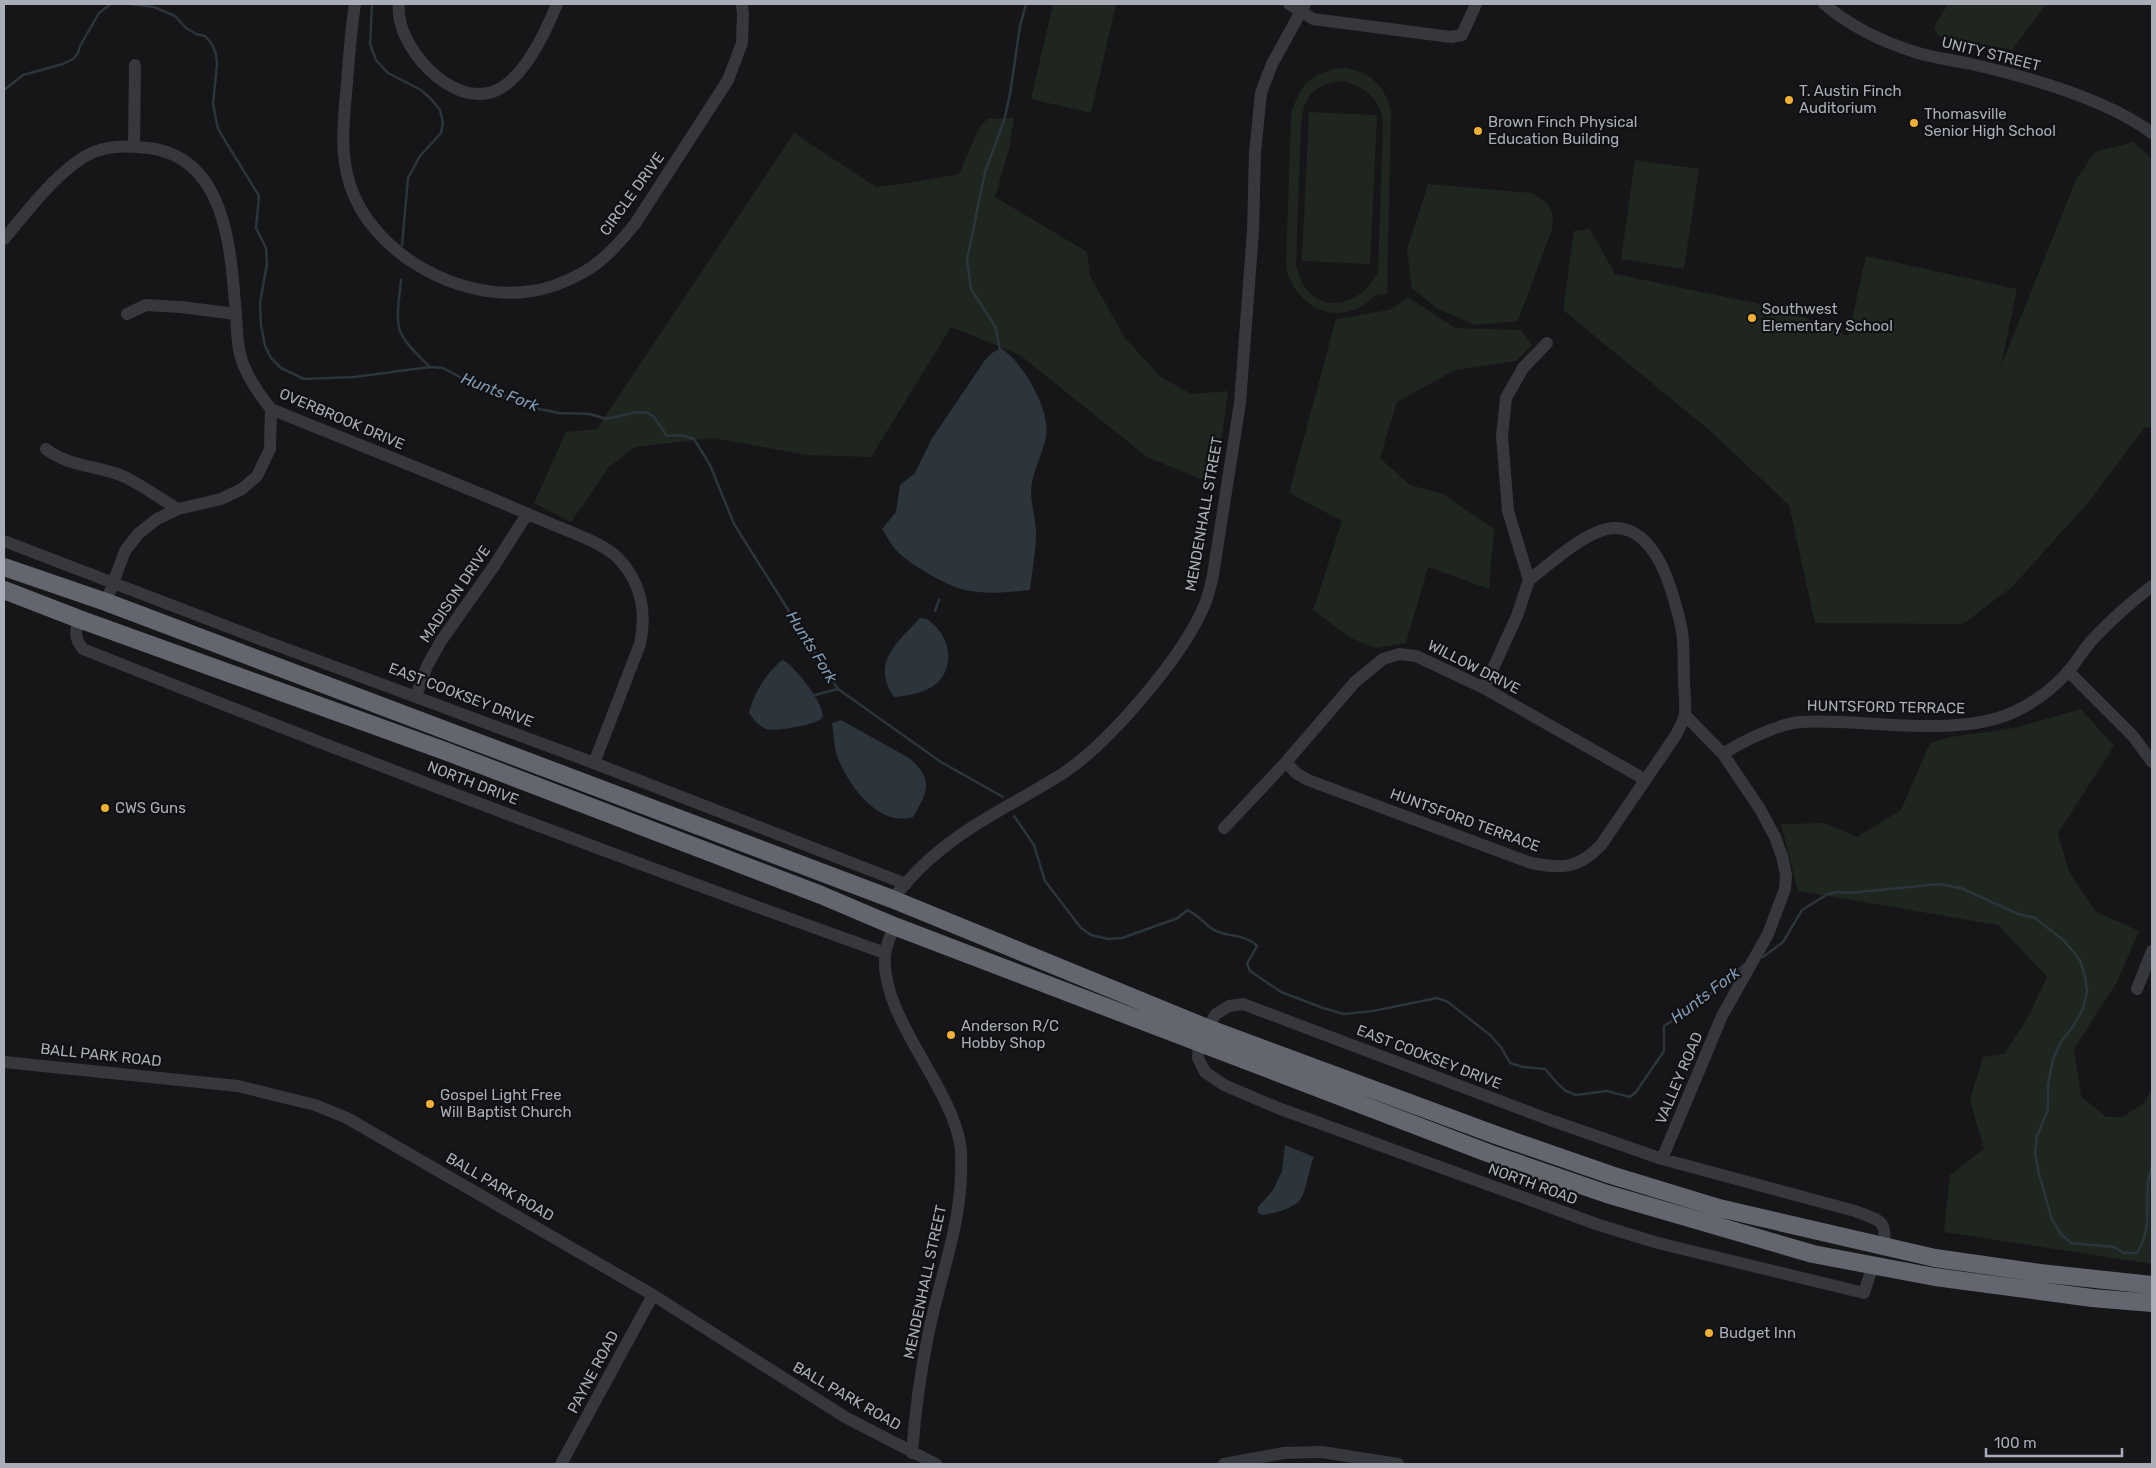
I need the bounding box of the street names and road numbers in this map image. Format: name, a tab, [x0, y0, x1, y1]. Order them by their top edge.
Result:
street label: UNITY STREET	[1940, 33, 2043, 75]
street label: CIRCLE DRIVE	[596, 149, 668, 239]
street label: OVERBROOK DRIVE	[277, 384, 407, 454]
street label: MENDENHALL STREET	[1182, 435, 1227, 593]
street label: MADISON DRIVE	[416, 542, 494, 646]
street label: WILLOW DRIVE	[1425, 636, 1523, 698]
street label: EAST COOKSEY DRIVE	[386, 659, 536, 731]
street label: HUNTSFORD TERRACE	[1807, 697, 1965, 717]
street label: NORTH DRIVE	[425, 757, 521, 809]
street label: HUNTSFORD TERRACE	[1388, 784, 1542, 856]
street label: EAST COOKSEY DRIVE	[1354, 1021, 1504, 1093]
street label: VALLEY ROAD	[1652, 1029, 1706, 1127]
street label: BALL PARK ROAD	[40, 1040, 162, 1070]
street label: BALL PARK ROAD	[443, 1149, 557, 1225]
street label: NORTH ROAD	[1486, 1160, 1580, 1208]
street label: MENDENHALL STREET	[900, 1203, 950, 1361]
street label: PAYNE ROAD	[564, 1328, 622, 1416]
street label: BALL PARK ROAD	[790, 1358, 904, 1434]

